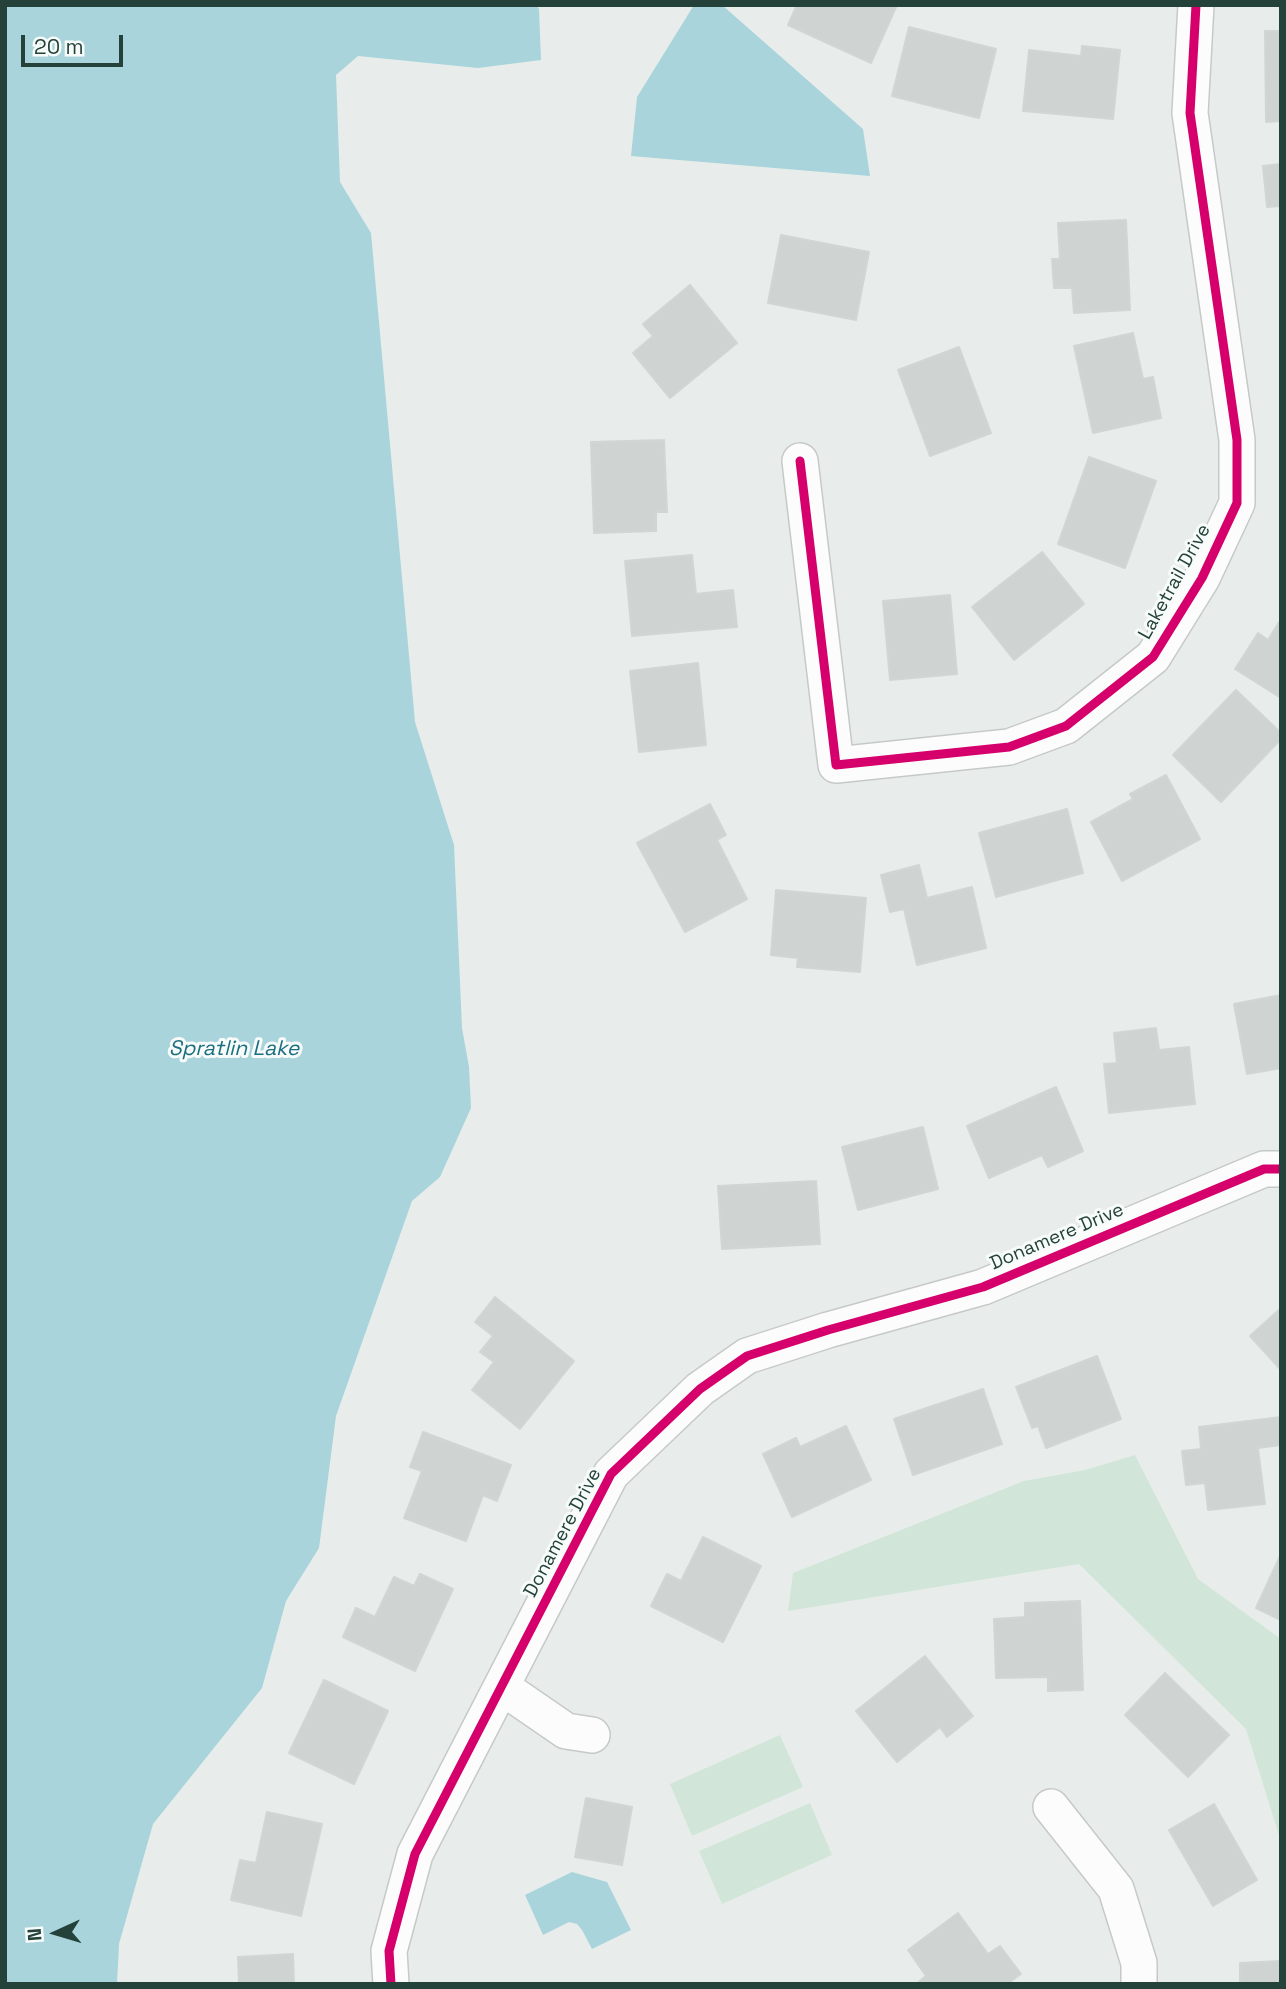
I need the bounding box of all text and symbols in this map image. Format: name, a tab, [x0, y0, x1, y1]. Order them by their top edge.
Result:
scale bar	[24, 21, 126, 65]
text: 20 m	[34, 33, 84, 60]
street label: Laketrail Drive	[1134, 520, 1216, 644]
water label: Spratlin Lake	[169, 1036, 299, 1062]
street label: Donamere Drive	[987, 1199, 1127, 1275]
street label: Donamere Drive	[519, 1465, 607, 1601]
north arrow	[21, 1898, 91, 1968]
text: N	[22, 1927, 47, 1942]

